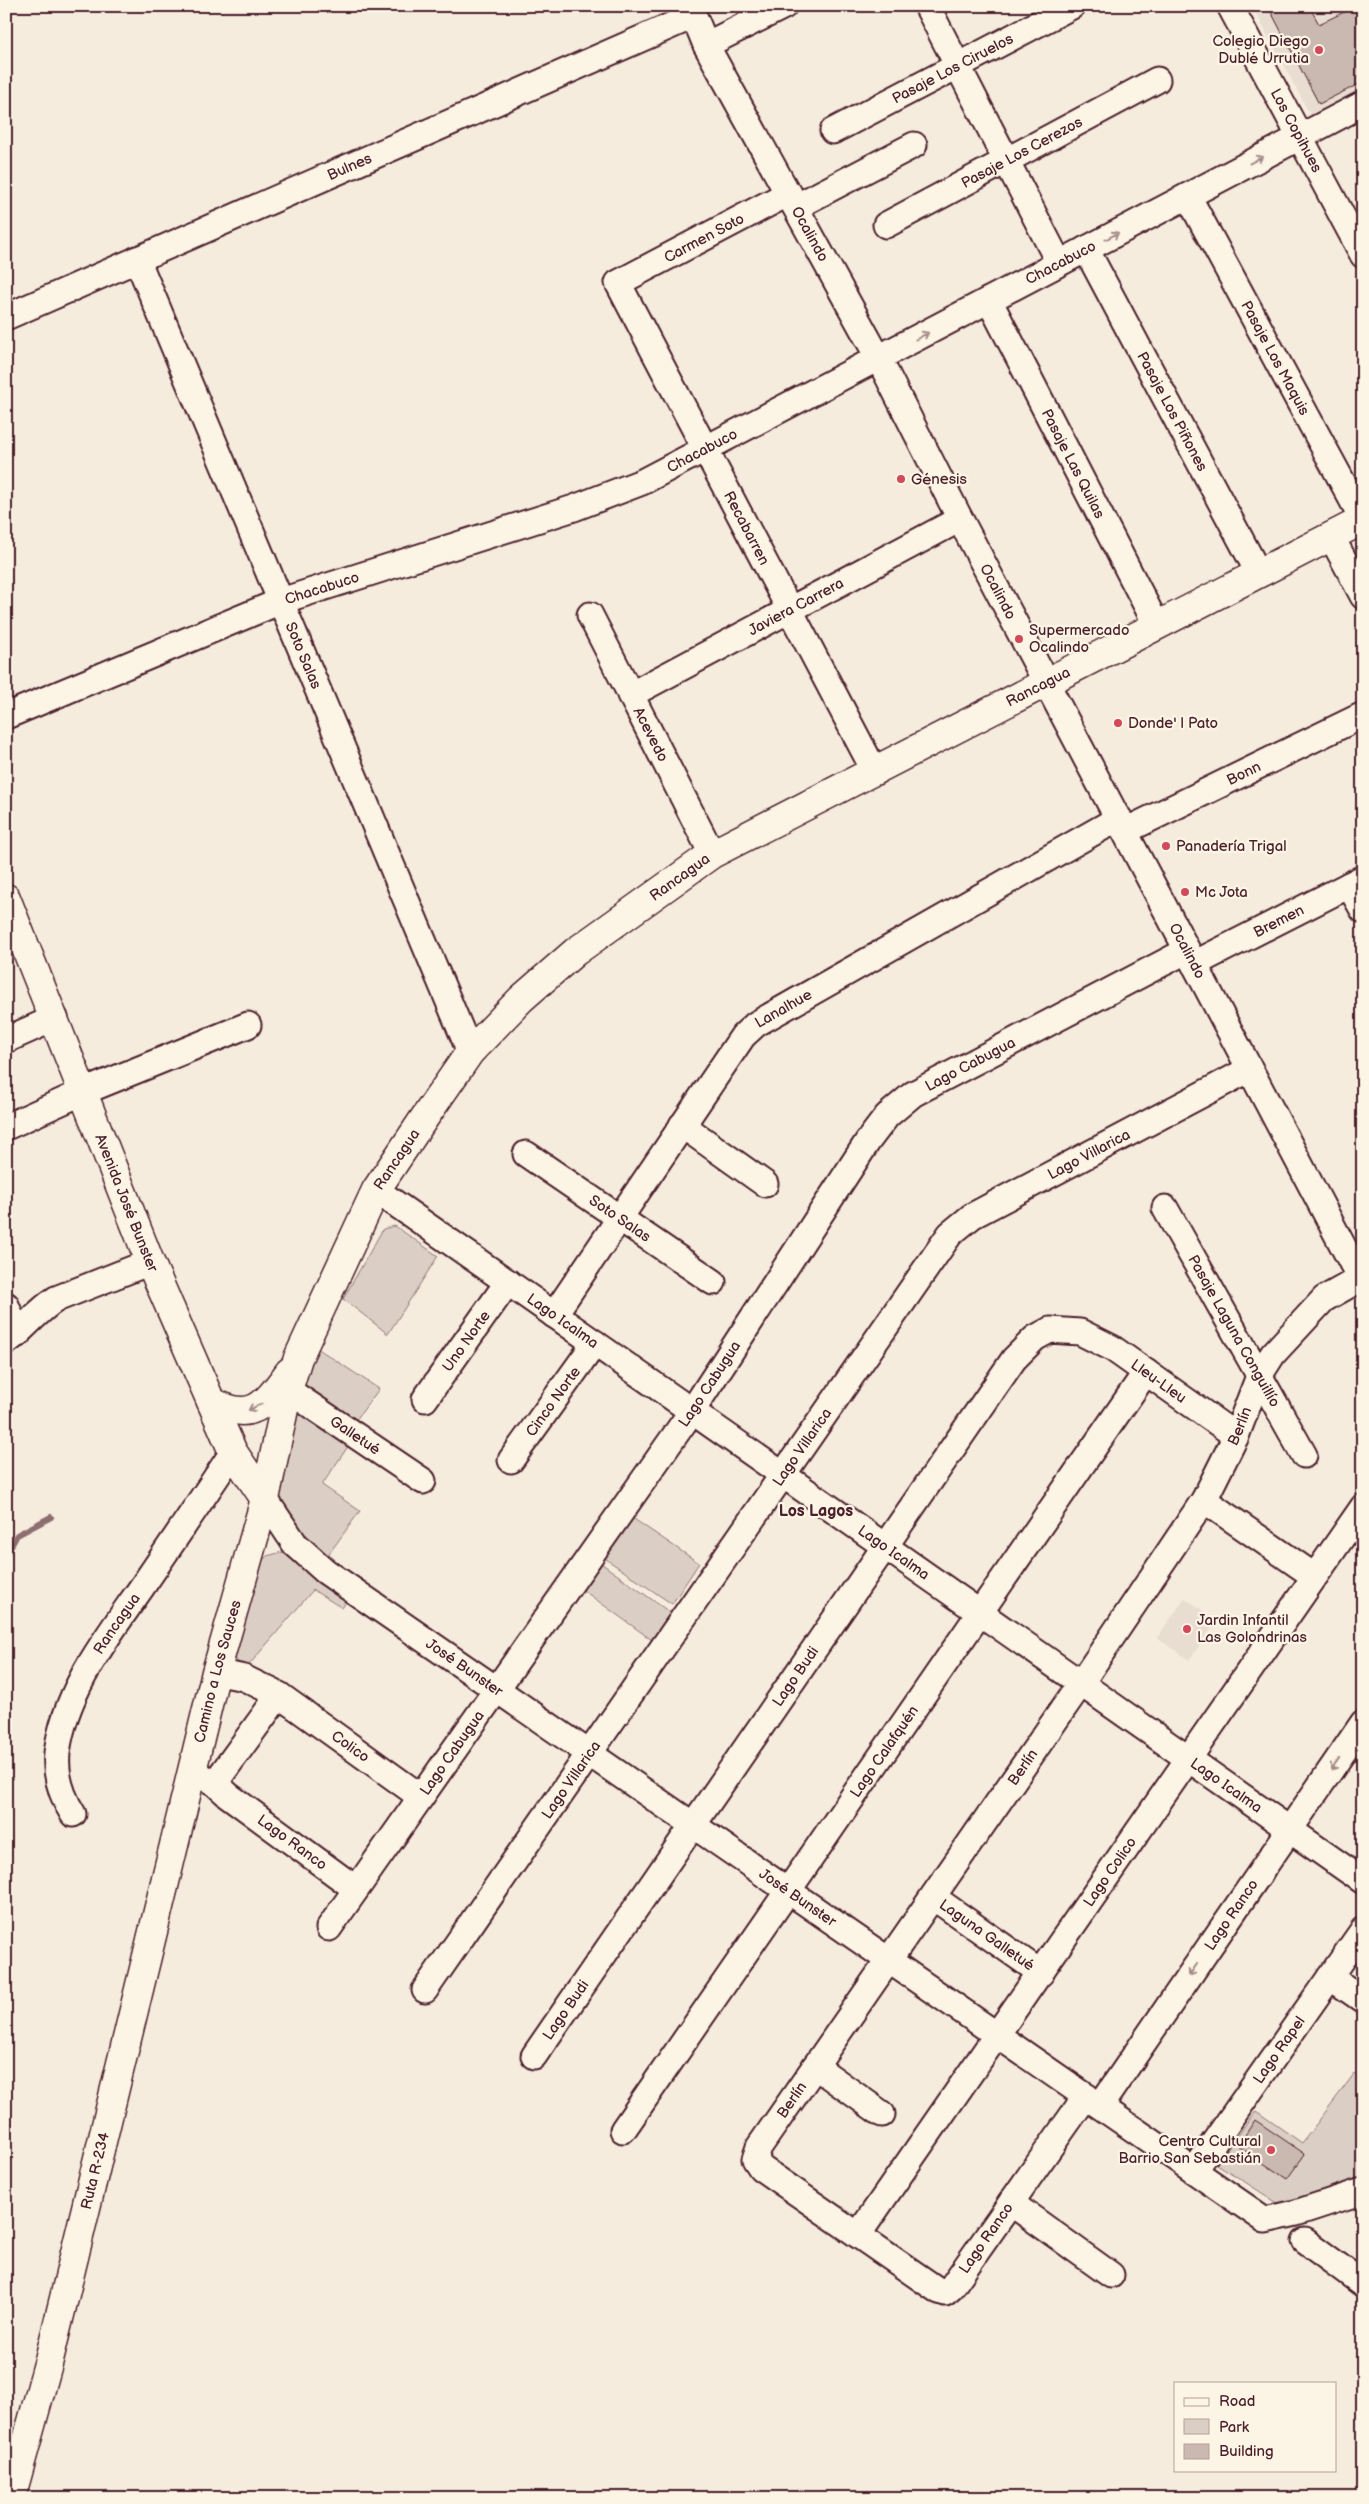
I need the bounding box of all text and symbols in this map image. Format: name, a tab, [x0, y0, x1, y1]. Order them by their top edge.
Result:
street label: Pasaje Los Ciruelos	[889, 29, 1017, 108]
place label: Colegio Diego Dublé Urrutia	[1212, 32, 1309, 68]
marker: Colegio Diego Dublé Urrutia	[1313, 44, 1325, 56]
street label: Los Copihues	[1266, 85, 1326, 176]
street label: Pasaje Los Cerezos	[958, 112, 1086, 193]
street label: Bulnes	[324, 149, 375, 185]
one-way arrow	[1248, 155, 1263, 164]
street label: Ocalindo	[787, 203, 833, 265]
street label: Carmen Soto	[661, 209, 748, 268]
one-way arrow	[1104, 231, 1119, 240]
street label: Chacabuco	[1022, 237, 1099, 289]
street label: Pasaje Los Maquis	[1236, 297, 1314, 419]
one-way arrow	[914, 331, 929, 340]
street label: Pasaje Los Piñones	[1132, 349, 1212, 475]
street label: Pasaje Las Quilas	[1037, 406, 1109, 522]
street label: Chacabuco	[664, 425, 741, 477]
place label: Génesis	[911, 470, 968, 489]
marker: Génesis	[895, 473, 907, 485]
street label: Recabarren	[719, 488, 774, 568]
street label: Ocalindo	[975, 561, 1020, 623]
street label: Chacabuco	[282, 568, 362, 609]
street label: Javiera Carrera	[745, 574, 847, 640]
street label: Soto Salas	[281, 619, 326, 692]
place label: Supermercado Ocalindo	[1029, 621, 1129, 657]
marker: Supermercado Ocalindo	[1013, 633, 1025, 645]
street label: Rancagua	[1003, 663, 1074, 712]
street label: Acevedo	[629, 704, 672, 765]
place label: Donde' l Pato	[1128, 714, 1218, 733]
marker: Donde' l Pato	[1112, 717, 1124, 729]
street label: Bonn	[1224, 757, 1264, 790]
place label: Panadería Trigal	[1176, 837, 1287, 856]
marker: Panadería Trigal	[1160, 840, 1172, 852]
street label: Rancagua	[646, 849, 714, 905]
place label: Mc Jota	[1195, 883, 1248, 902]
marker: Mc Jota	[1179, 886, 1191, 898]
street label: Bremen	[1250, 901, 1307, 942]
street label: Ocalindo	[1165, 920, 1209, 982]
street label: Lanalhue	[752, 985, 815, 1033]
street label: Lago Cabugua	[922, 1033, 1019, 1096]
street label: Rancagua	[370, 1125, 424, 1194]
street label: Lago Villarica	[1044, 1125, 1134, 1184]
street label: Avenida José Bunster	[90, 1131, 162, 1276]
street label: Soto Salas	[585, 1191, 655, 1247]
street label: Pasaje Laguna Conguillío	[1183, 1252, 1284, 1411]
street label: Lago Icalma	[523, 1289, 602, 1353]
street label: Uno Norte	[438, 1307, 495, 1376]
street label: Lago Cabugua	[675, 1337, 745, 1431]
street label: Lleu-Lleu	[1127, 1355, 1190, 1408]
street label: Cinco Norte	[522, 1363, 585, 1441]
one-way arrow	[248, 1403, 263, 1412]
street label: Berlín	[1224, 1404, 1256, 1449]
street label: Lago Villarica	[769, 1405, 836, 1490]
street label: Galletué	[326, 1412, 384, 1460]
district label: Los Lagos	[779, 1502, 853, 1521]
street label: Lago Icalma	[854, 1521, 933, 1585]
street label: Rancagua	[89, 1590, 145, 1658]
street label: Camino a Los Sauces	[190, 1597, 246, 1745]
place label: Jardin Infantil Las Golondrinas	[1197, 1611, 1308, 1647]
marker: Jardin Infantil Las Golondrinas	[1181, 1623, 1193, 1635]
street label: José Bunster	[422, 1634, 507, 1701]
street label: Lago Budi	[769, 1643, 823, 1710]
street label: Lago Calafquén	[846, 1702, 923, 1801]
street label: Lago Cabugua	[416, 1707, 489, 1799]
street label: Colico	[327, 1727, 373, 1767]
street label: Lago Villarica	[538, 1737, 605, 1823]
street label: Berlín	[1004, 1746, 1042, 1789]
street label: Lago Icalma	[1186, 1754, 1266, 1817]
one-way arrow	[1330, 1756, 1340, 1770]
street label: Lago Ranco	[253, 1811, 331, 1875]
street label: Lago Colico	[1080, 1834, 1141, 1911]
street label: José Bunster	[755, 1865, 840, 1931]
street label: Lago Ranco	[1201, 1876, 1263, 1954]
street label: Laguna Galletué	[935, 1895, 1038, 1975]
one-way arrow	[1188, 1962, 1198, 1976]
street label: Lago Budi	[539, 1976, 593, 2044]
street label: Lago Rapel	[1249, 2013, 1310, 2088]
street label: Berlín	[773, 2078, 811, 2122]
street label: Ruta R-234	[77, 2130, 114, 2211]
place label: Centro Cultural Barrio San Sebastián	[1118, 2132, 1261, 2168]
marker: Centro Cultural Barrio San Sebastián	[1265, 2144, 1277, 2156]
street label: Lago Ranco	[955, 2199, 1018, 2277]
legend	[1174, 2382, 1336, 2472]
text: Road	[1219, 2392, 1255, 2411]
text: Park	[1219, 2418, 1250, 2437]
text: Building	[1219, 2442, 1274, 2461]

